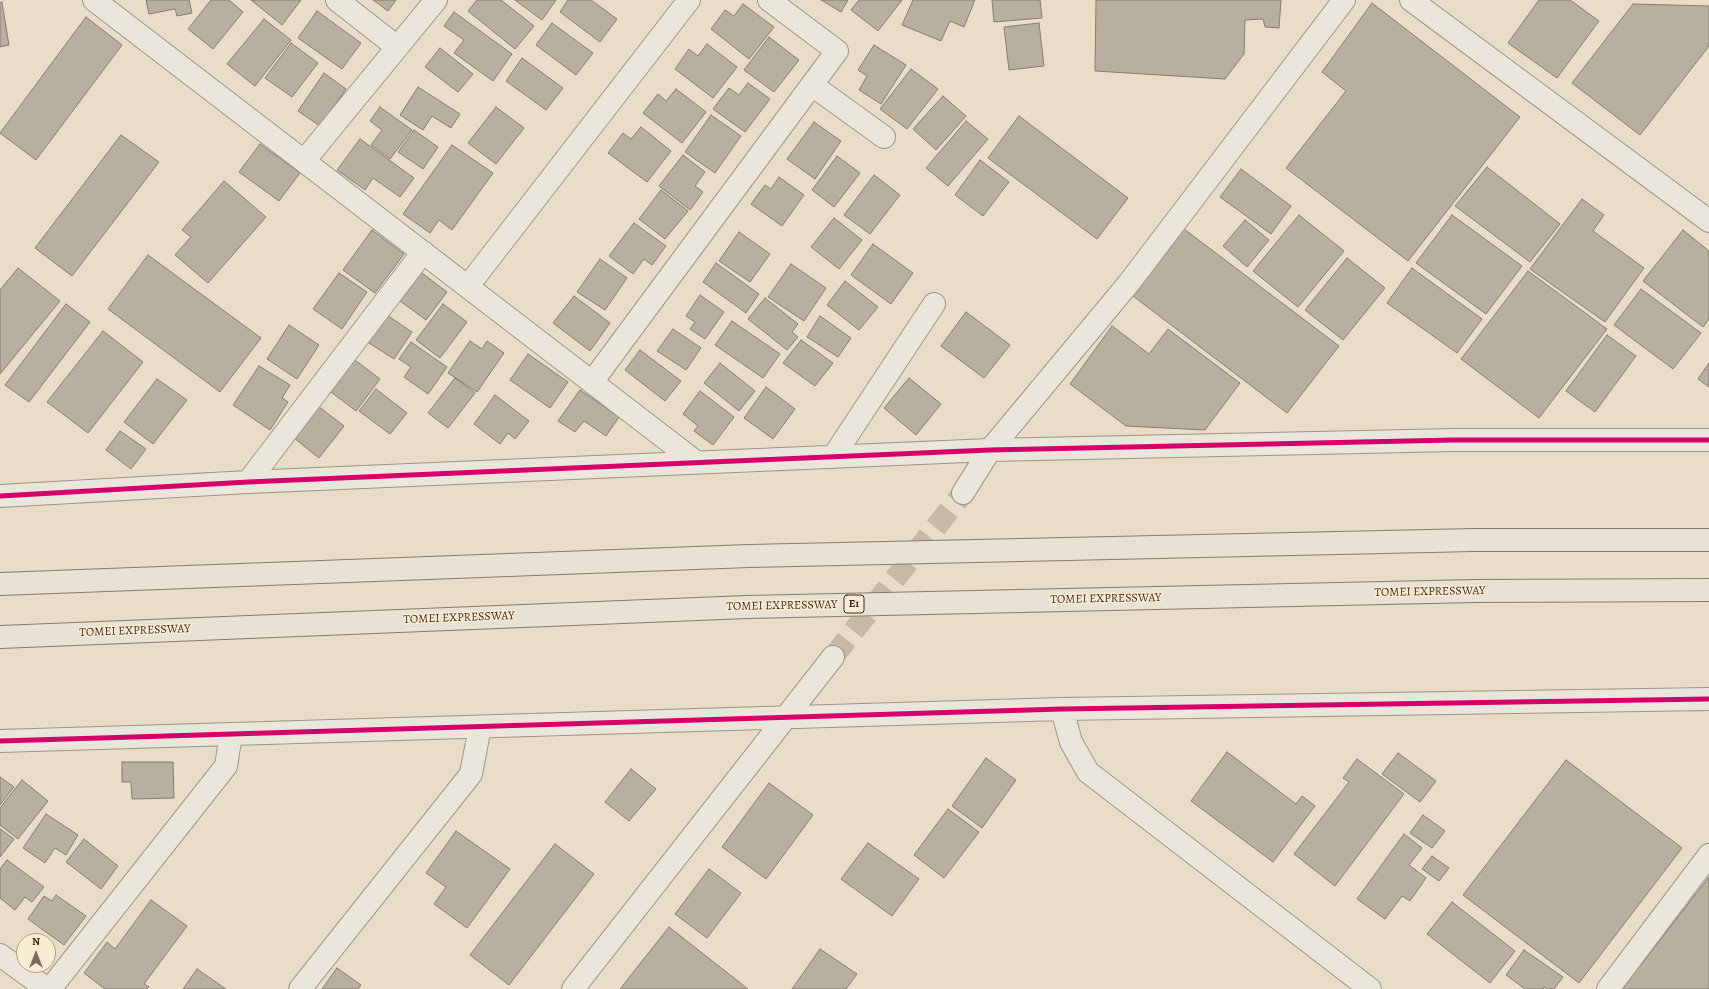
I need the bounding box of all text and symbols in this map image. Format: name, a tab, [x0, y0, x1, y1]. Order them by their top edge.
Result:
street label: TOMEI EXPRESSWAY	[1374, 584, 1486, 600]
street label: TOMEI EXPRESSWAY	[1050, 591, 1162, 607]
road number: E1	[844, 595, 864, 613]
street label: TOMEI EXPRESSWAY	[726, 598, 838, 614]
street label: TOMEI EXPRESSWAY	[403, 609, 515, 627]
street label: TOMEI EXPRESSWAY	[79, 622, 191, 640]
north arrow	[16, 933, 56, 973]
text: N	[32, 934, 40, 949]

